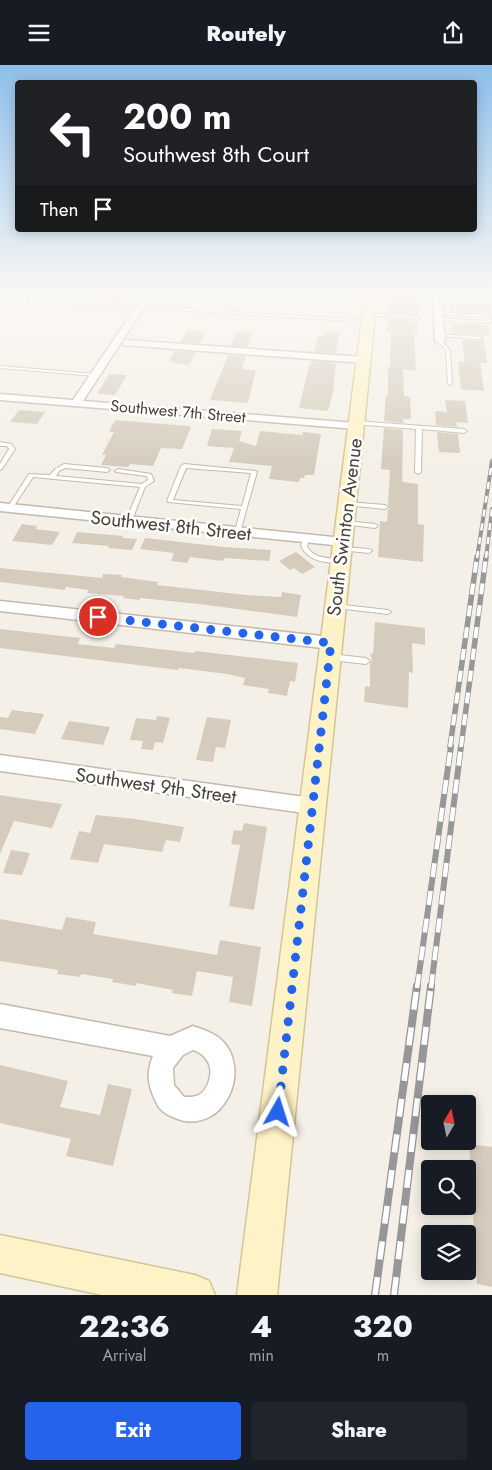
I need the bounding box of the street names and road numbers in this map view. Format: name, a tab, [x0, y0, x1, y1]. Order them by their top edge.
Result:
street label: Southwest 7th Street	[109, 394, 247, 429]
street label: South Swinton Avenue	[320, 436, 369, 618]
street label: Southwest 8th Street	[89, 504, 253, 547]
street label: Southwest 9th Street	[74, 761, 238, 810]

